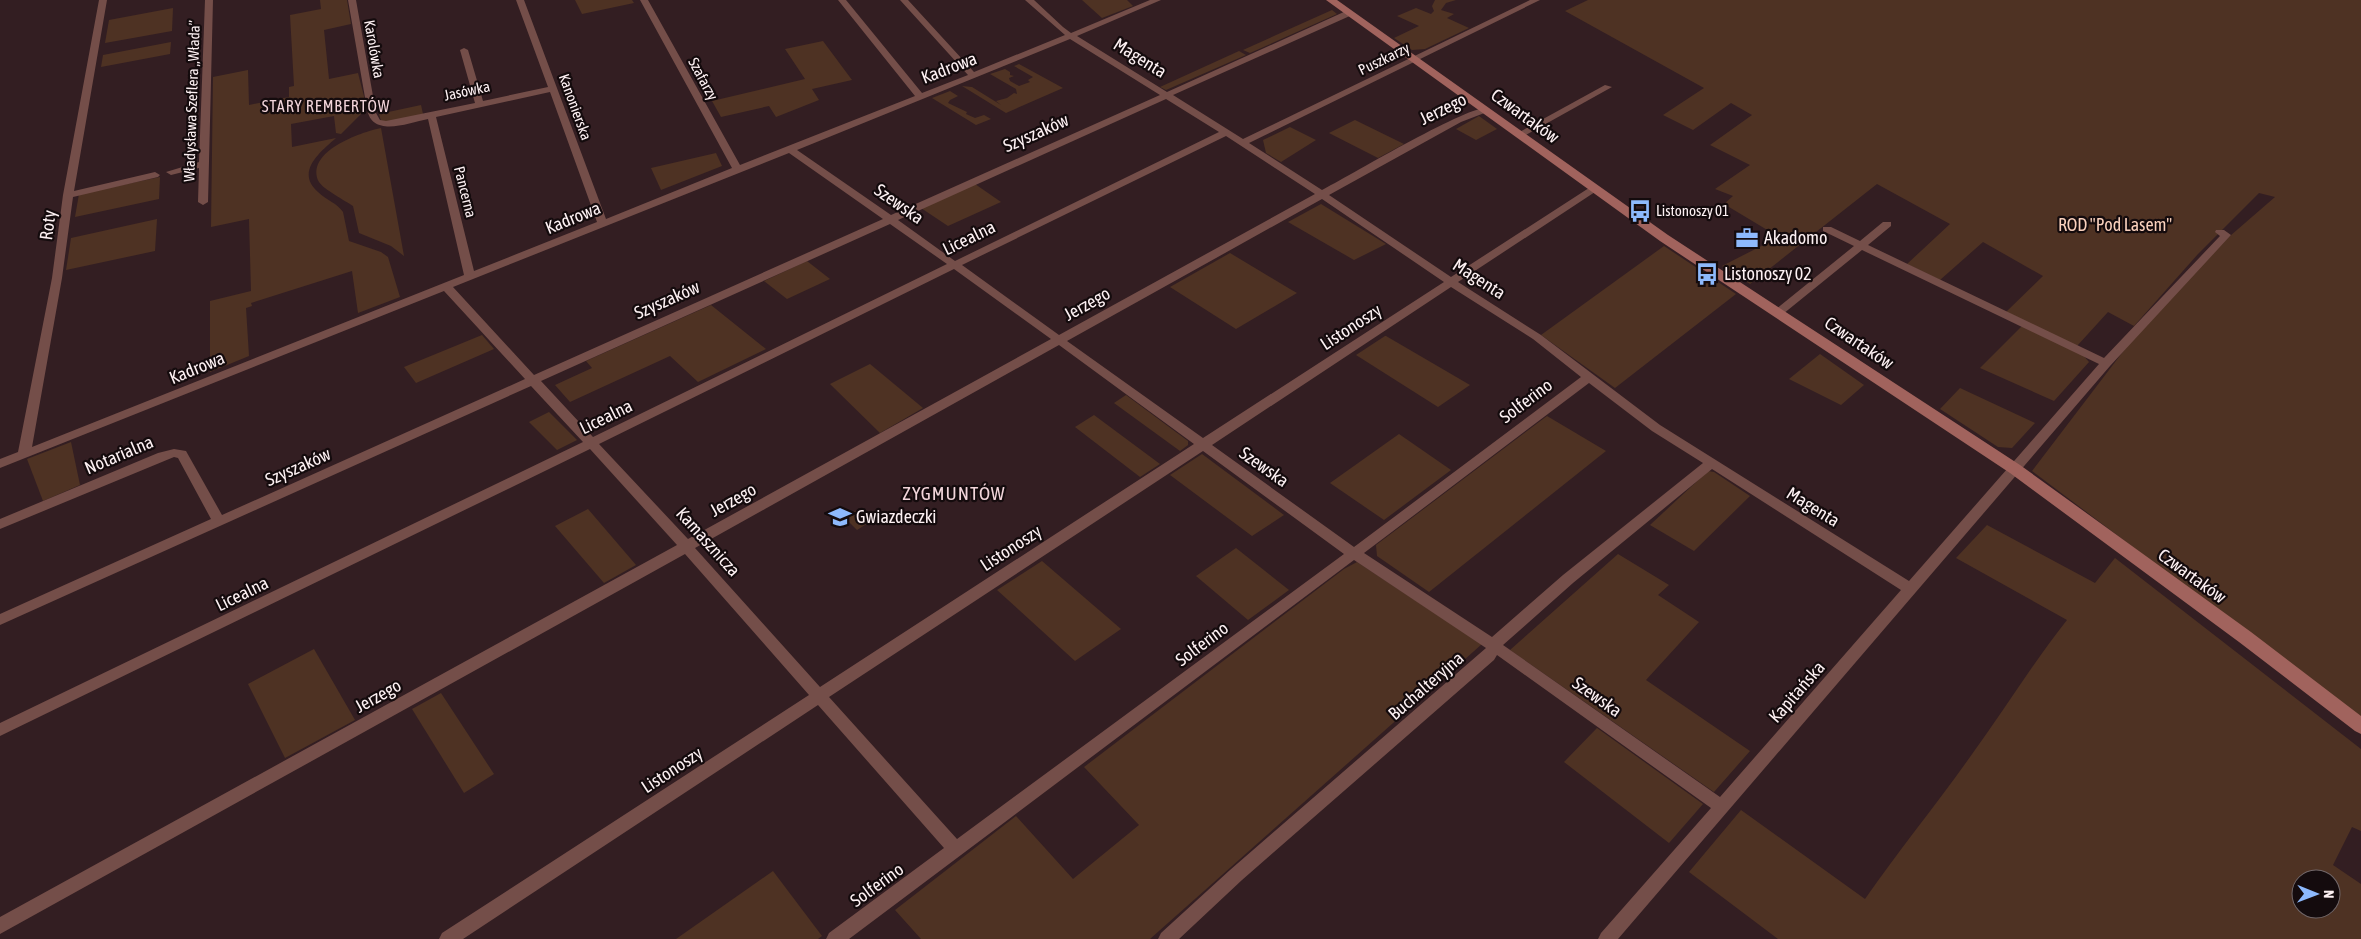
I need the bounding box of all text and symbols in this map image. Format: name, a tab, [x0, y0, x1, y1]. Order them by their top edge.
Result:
street label: Karolówka	[361, 19, 388, 79]
street label: Władysława Szeflera „Włada”	[180, 20, 203, 182]
street label: Magenta	[1110, 33, 1171, 82]
street label: Puszkarzy	[1355, 39, 1412, 78]
street label: Kadrowa	[918, 47, 980, 88]
street label: Szafarzy	[685, 55, 722, 103]
street label: Kanonierska	[556, 71, 595, 142]
street label: Jasówka	[442, 77, 491, 104]
street label: Czwartaków	[1487, 84, 1564, 147]
street label: Jerzego	[1416, 88, 1470, 129]
district label: STARY REMBERTÓW	[262, 97, 390, 115]
street label: Szyszaków	[1000, 109, 1072, 156]
street label: Pancerna	[451, 164, 480, 219]
street label: Szewska	[871, 179, 928, 228]
street label: Kadrowa	[542, 197, 604, 238]
bus stop icon: Listonoszy 01	[1627, 198, 1653, 224]
place label: Listonoszy 01	[1656, 202, 1729, 219]
street label: Roty	[35, 209, 60, 241]
park label: ROD "Pod Lasem"	[2058, 214, 2172, 235]
street label: Licealna	[939, 216, 999, 259]
office icon: Akadomo	[1734, 225, 1760, 251]
place label: Akadomo	[1764, 227, 1828, 248]
street label: Magenta	[1449, 254, 1509, 303]
bus stop icon: Listonoszy 02	[1694, 261, 1720, 287]
place label: Listonoszy 02	[1724, 263, 1812, 284]
street label: Szyszaków	[631, 276, 703, 323]
street label: Jerzego	[1060, 282, 1114, 325]
street label: Listonoszy	[1316, 299, 1385, 354]
street label: Czwartaków	[1821, 312, 1898, 373]
street label: Kadrowa	[166, 347, 228, 388]
street label: Solferino	[1495, 374, 1556, 427]
street label: Licealna	[576, 395, 636, 438]
street label: Notarialna	[81, 431, 156, 478]
street label: Szewska	[1236, 442, 1293, 491]
street label: Szyszaków	[262, 443, 334, 490]
street label: Jerzego	[706, 478, 760, 521]
district label: ZYGMUNTÓW	[902, 482, 1006, 504]
street label: Magenta	[1783, 482, 1844, 531]
street label: Kamasznicza	[672, 503, 745, 580]
school or university icon: Gwiazdeczki	[827, 504, 853, 530]
place label: Gwiazdeczki	[856, 506, 936, 527]
street label: Listonoszy	[976, 520, 1045, 575]
street label: Czwartaków	[2154, 544, 2231, 607]
street label: Licealna	[212, 572, 272, 615]
street label: Solferino	[1171, 617, 1232, 670]
street label: Buchalteryjna	[1384, 647, 1468, 724]
street label: Kapitańska	[1764, 657, 1829, 727]
street label: Szewska	[1569, 672, 1626, 721]
street label: Jerzego	[351, 674, 405, 717]
street label: Listonoszy	[637, 742, 706, 797]
street label: Solferino	[846, 858, 907, 911]
north arrow	[2291, 869, 2341, 919]
text: N	[2321, 890, 2337, 898]

